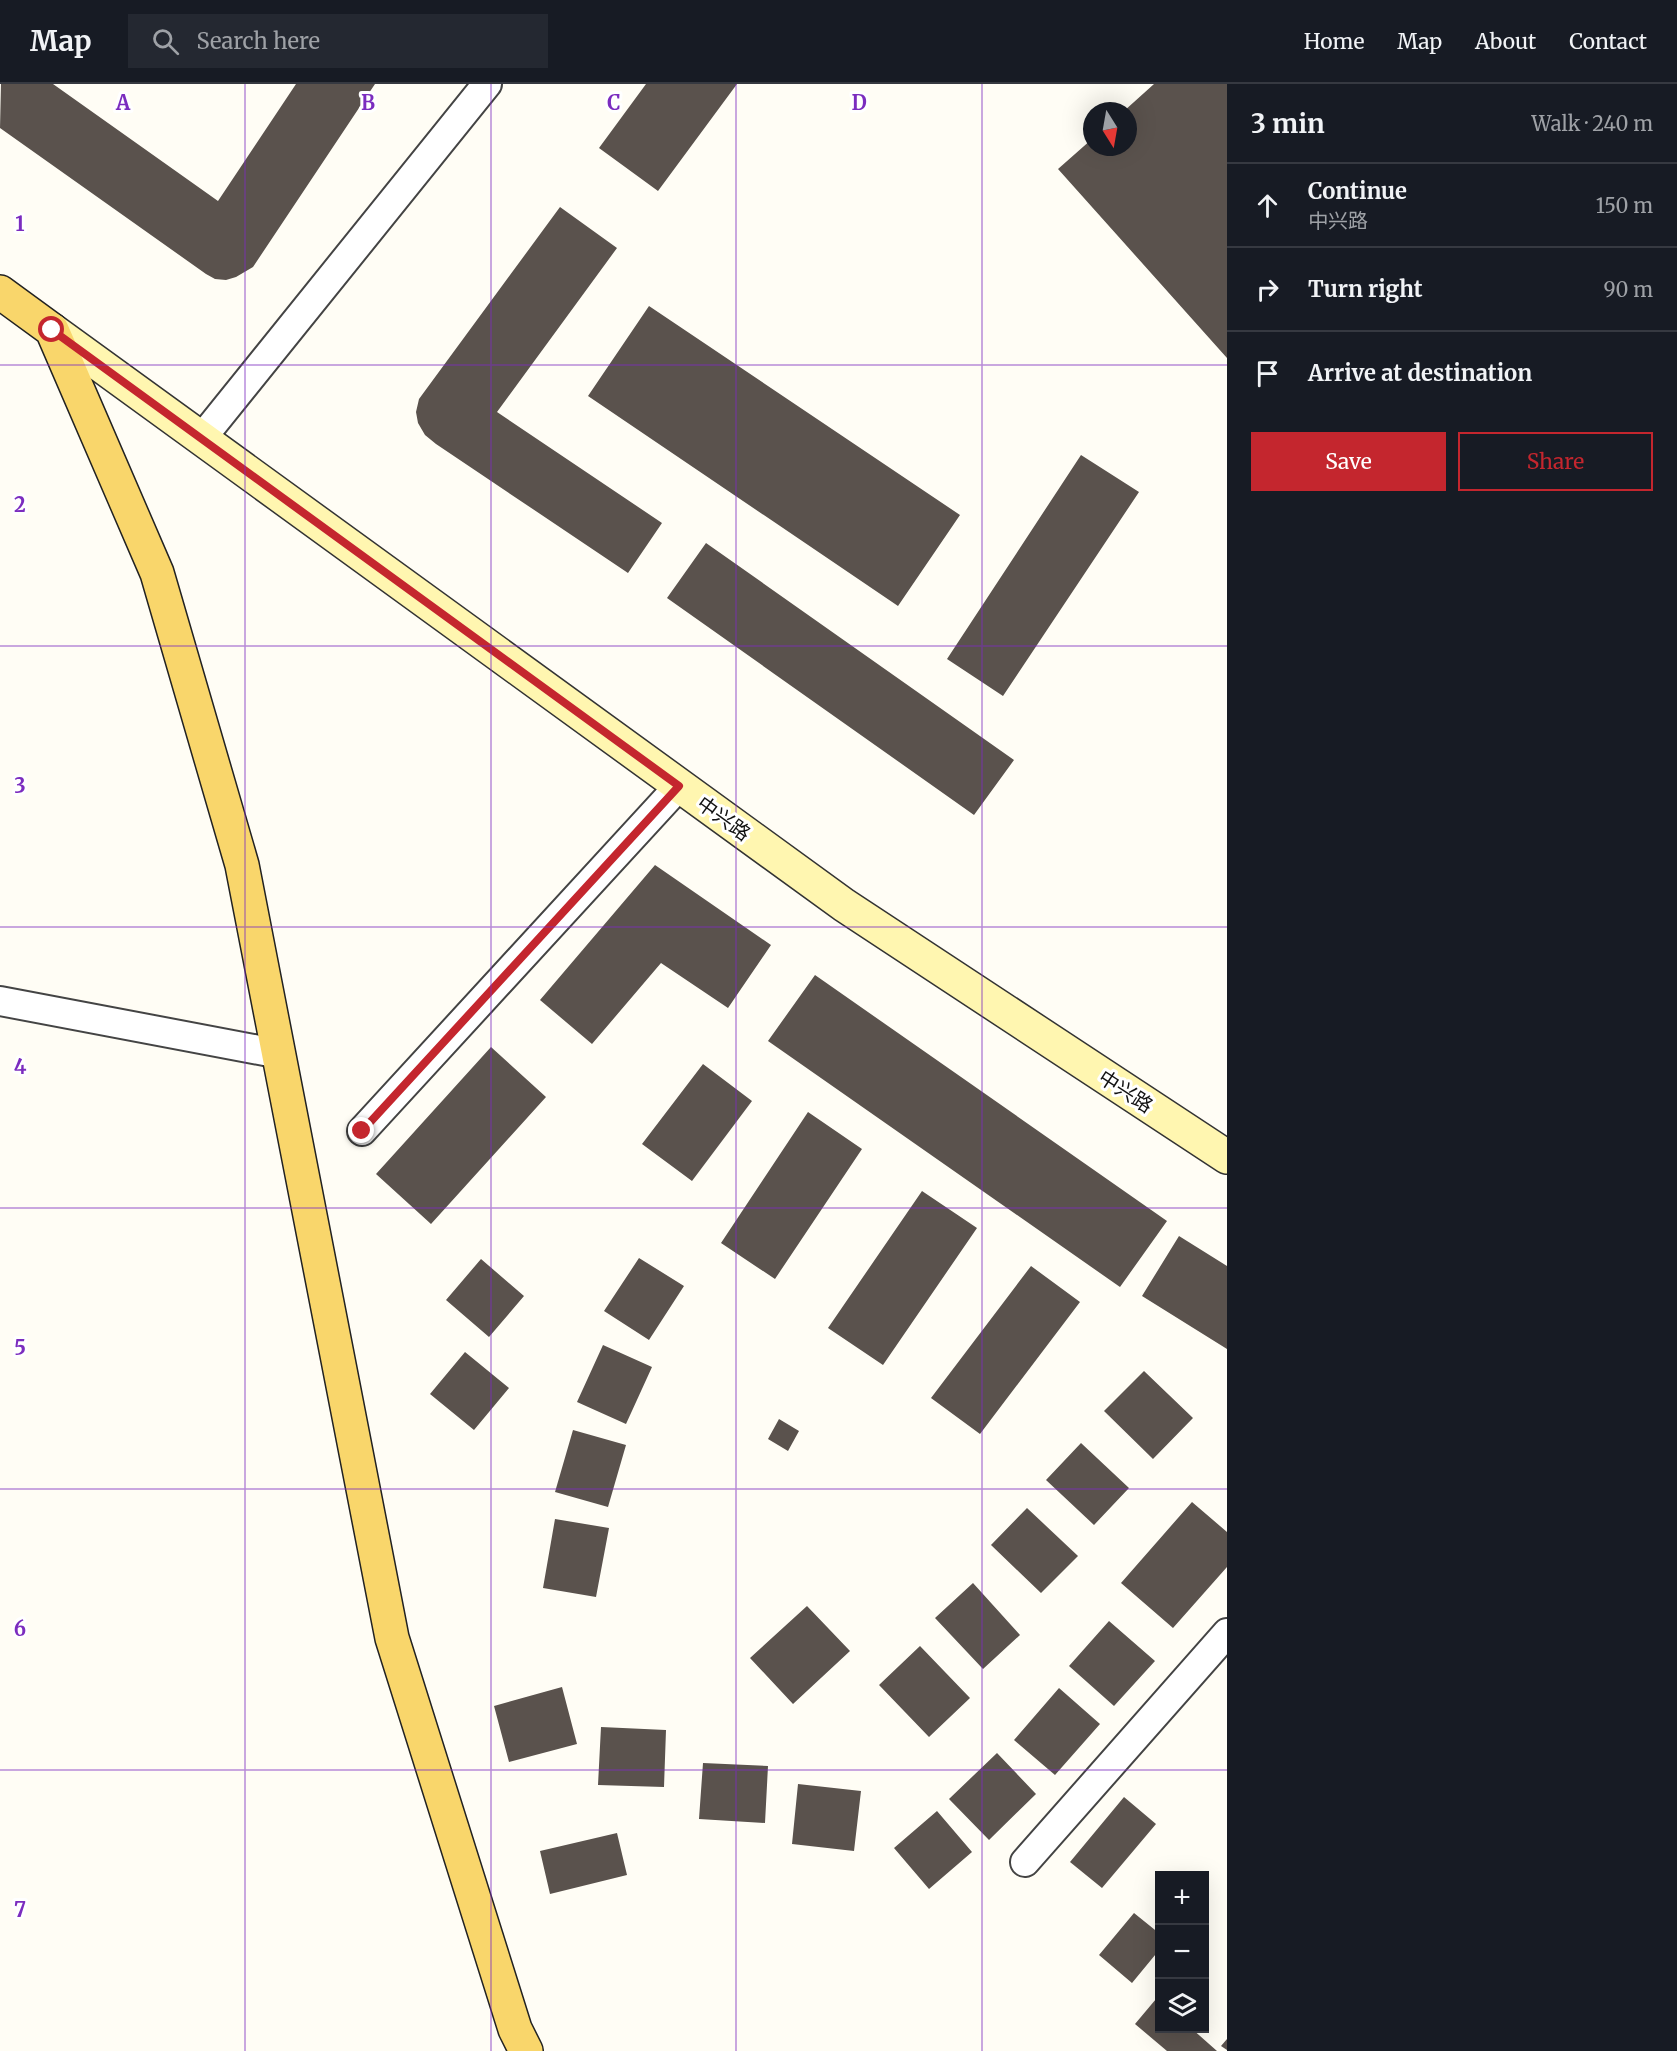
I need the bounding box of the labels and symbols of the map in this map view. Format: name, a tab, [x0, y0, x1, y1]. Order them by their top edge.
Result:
text: A	[115, 90, 131, 115]
text: B	[361, 90, 375, 115]
text: C	[607, 90, 621, 115]
text: D	[851, 90, 867, 115]
north arrow	[1083, 102, 1137, 156]
text: 1	[15, 211, 25, 236]
route start	[38, 316, 64, 342]
text: 2	[14, 492, 26, 517]
text: 3	[14, 773, 26, 798]
street label: 中兴路	[692, 790, 756, 846]
text: 4	[14, 1054, 27, 1079]
street label: 中兴路	[1094, 1064, 1158, 1118]
route end	[348, 1117, 374, 1143]
text: 5	[14, 1335, 26, 1360]
text: 6	[14, 1616, 26, 1641]
text: 7	[14, 1897, 26, 1922]

